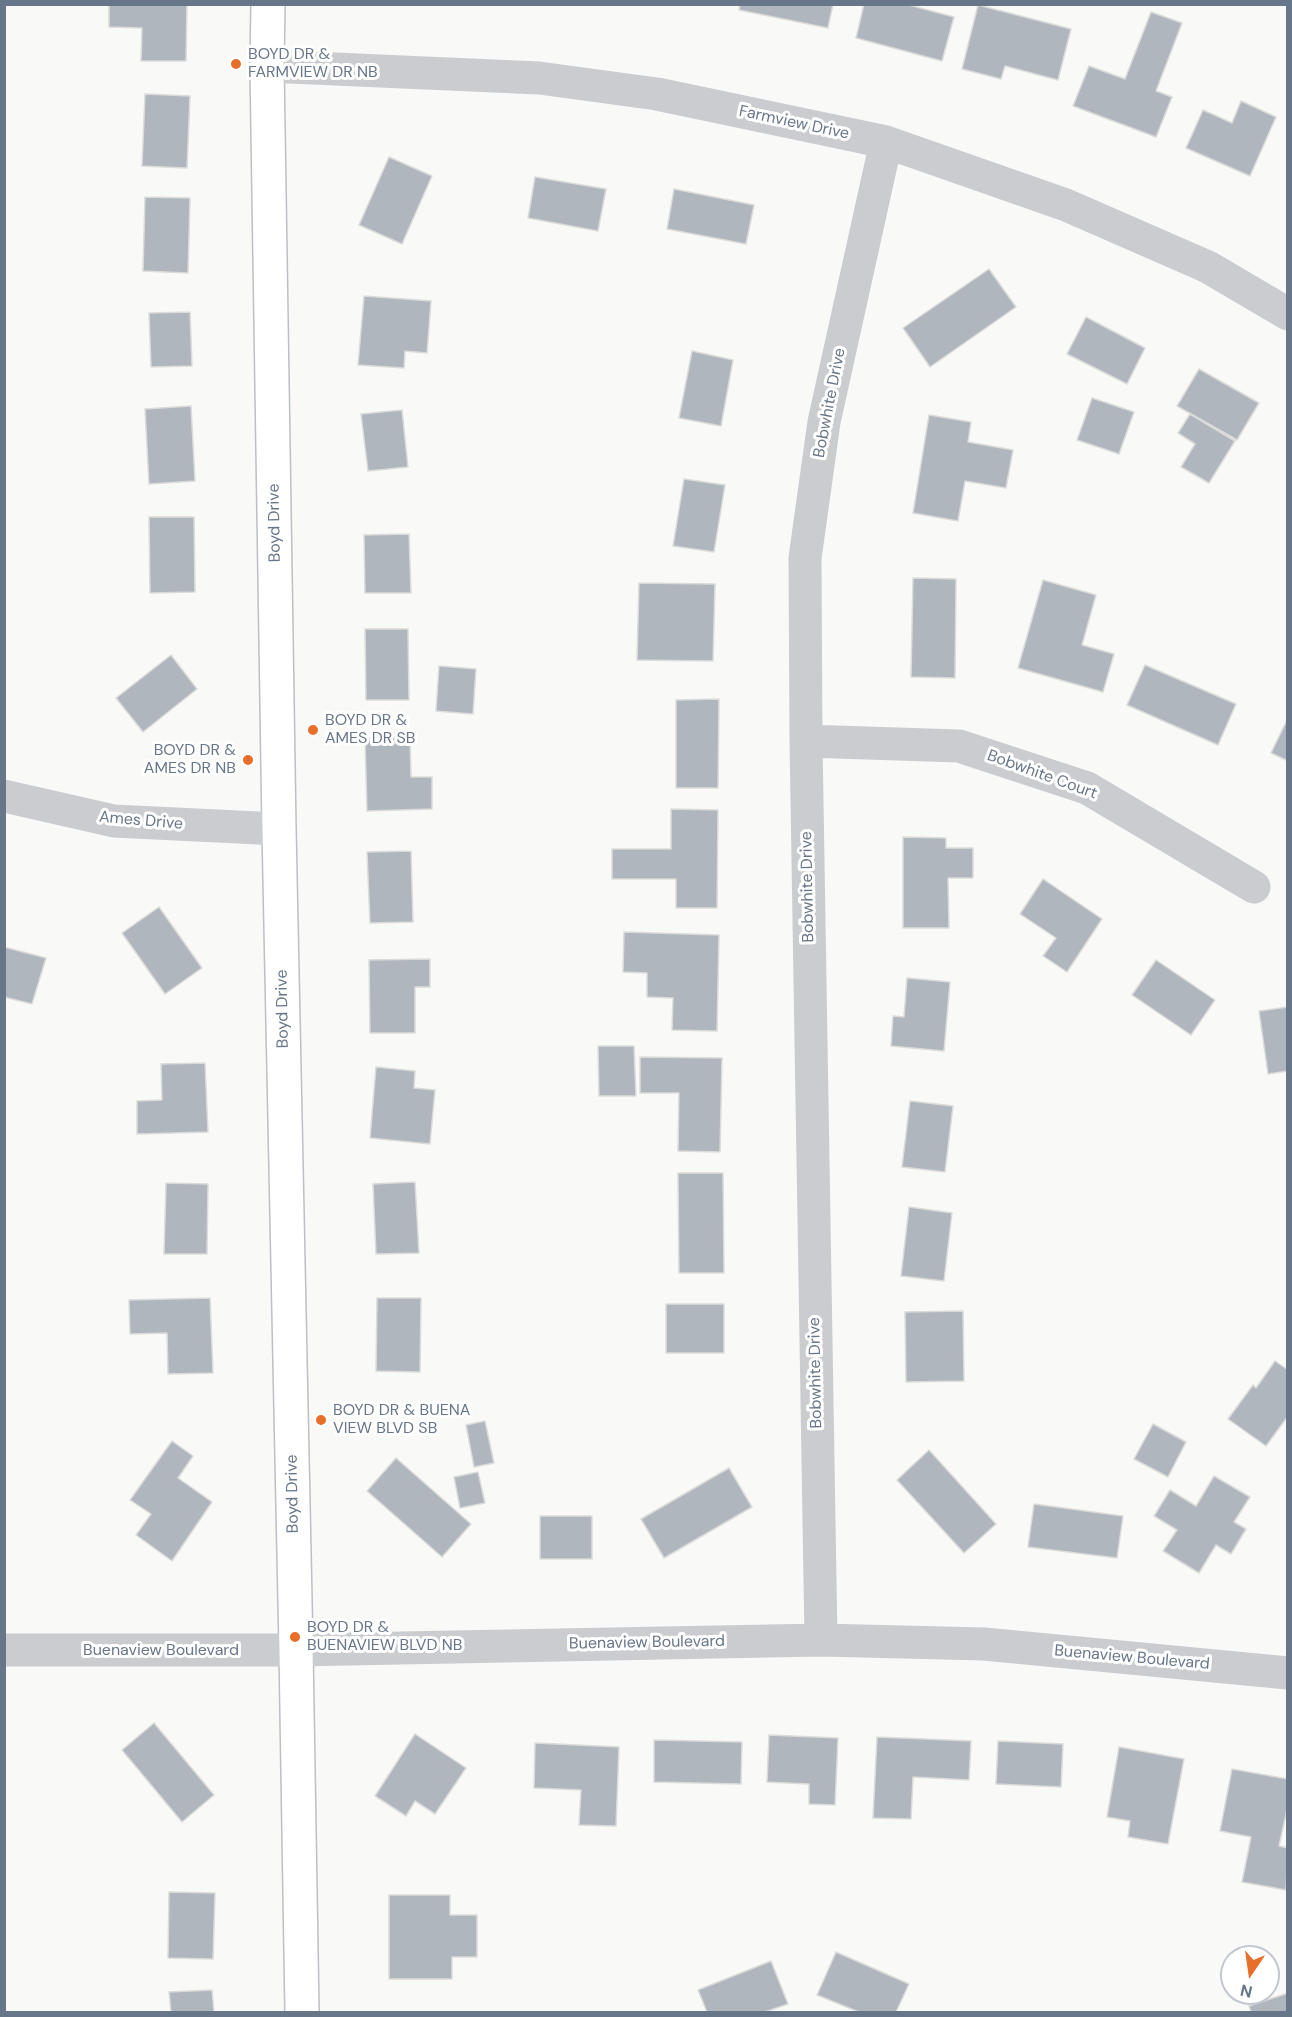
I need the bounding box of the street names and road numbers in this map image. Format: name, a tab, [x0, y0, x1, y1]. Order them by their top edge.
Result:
street label: Farmview Drive	[737, 102, 851, 144]
street label: Bobwhite Drive	[810, 347, 850, 459]
street label: Boyd Drive	[265, 483, 285, 563]
street label: Bobwhite Court	[984, 746, 1100, 804]
street label: Ames Drive	[98, 808, 184, 834]
street label: Bobwhite Drive	[797, 831, 819, 943]
street label: Boyd Drive	[273, 969, 293, 1049]
street label: Bobwhite Drive	[805, 1317, 827, 1429]
street label: Boyd Drive	[283, 1454, 303, 1534]
street label: Buenaview Boulevard	[569, 1632, 725, 1654]
street label: Buenaview Boulevard	[83, 1641, 239, 1661]
street label: Buenaview Boulevard	[1053, 1642, 1211, 1674]

